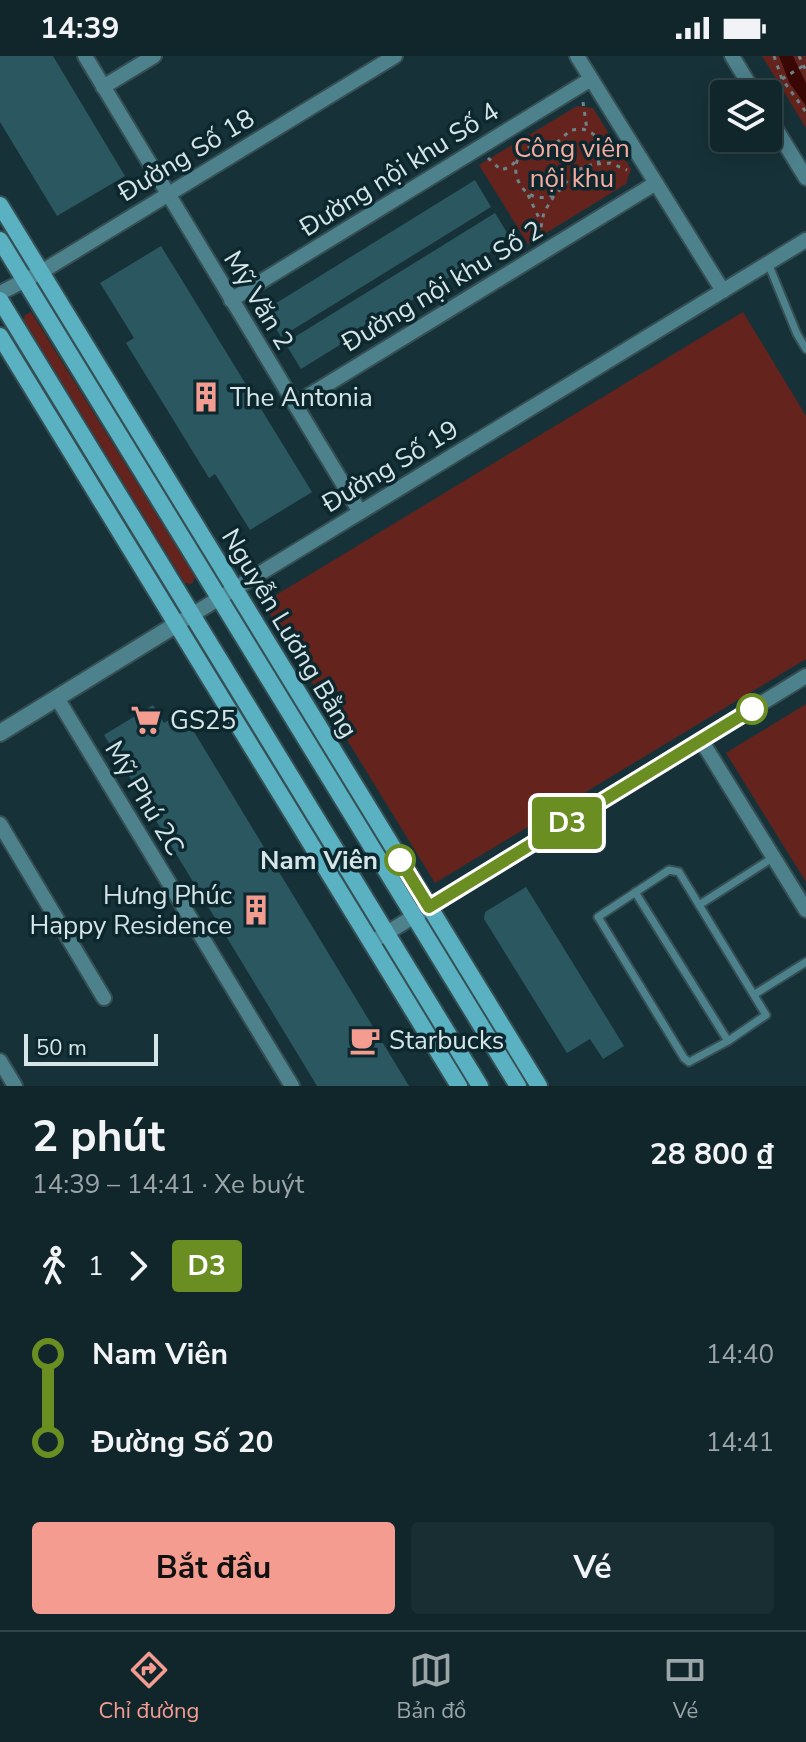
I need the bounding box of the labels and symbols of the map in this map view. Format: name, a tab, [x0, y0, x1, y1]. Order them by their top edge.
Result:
street label: Đường nội khu Số 4	[292, 94, 506, 245]
street label: Đường Số 18	[111, 101, 261, 210]
park label: Công viên nội khu	[514, 131, 630, 196]
street label: Đường nội khu Số 2	[334, 213, 549, 361]
street label: Mỹ Văn 2	[215, 244, 302, 356]
building icon: The Antonia	[189, 380, 223, 414]
place label: The Antonia	[230, 380, 373, 415]
street label: Đường Số 19	[315, 412, 465, 521]
street label: Nguyễn Lương Bằng	[213, 522, 366, 744]
unlabelled marker	[737, 694, 767, 724]
supermarket icon: GS25	[129, 703, 163, 737]
place label: GS25	[170, 703, 236, 738]
street label: Mỹ Phú 2C	[97, 734, 193, 862]
line badge: D3	[531, 797, 603, 849]
place label: Nam Viên	[260, 843, 378, 878]
marker: Nam Viên	[385, 845, 415, 875]
place label: Hưng Phúc Happy Residence	[29, 878, 232, 943]
building icon: Hưng Phúc Happy Residence	[239, 893, 273, 927]
cafe icon: Starbucks	[348, 1023, 382, 1057]
place label: Starbucks	[389, 1023, 504, 1058]
scale bar	[24, 1030, 158, 1066]

